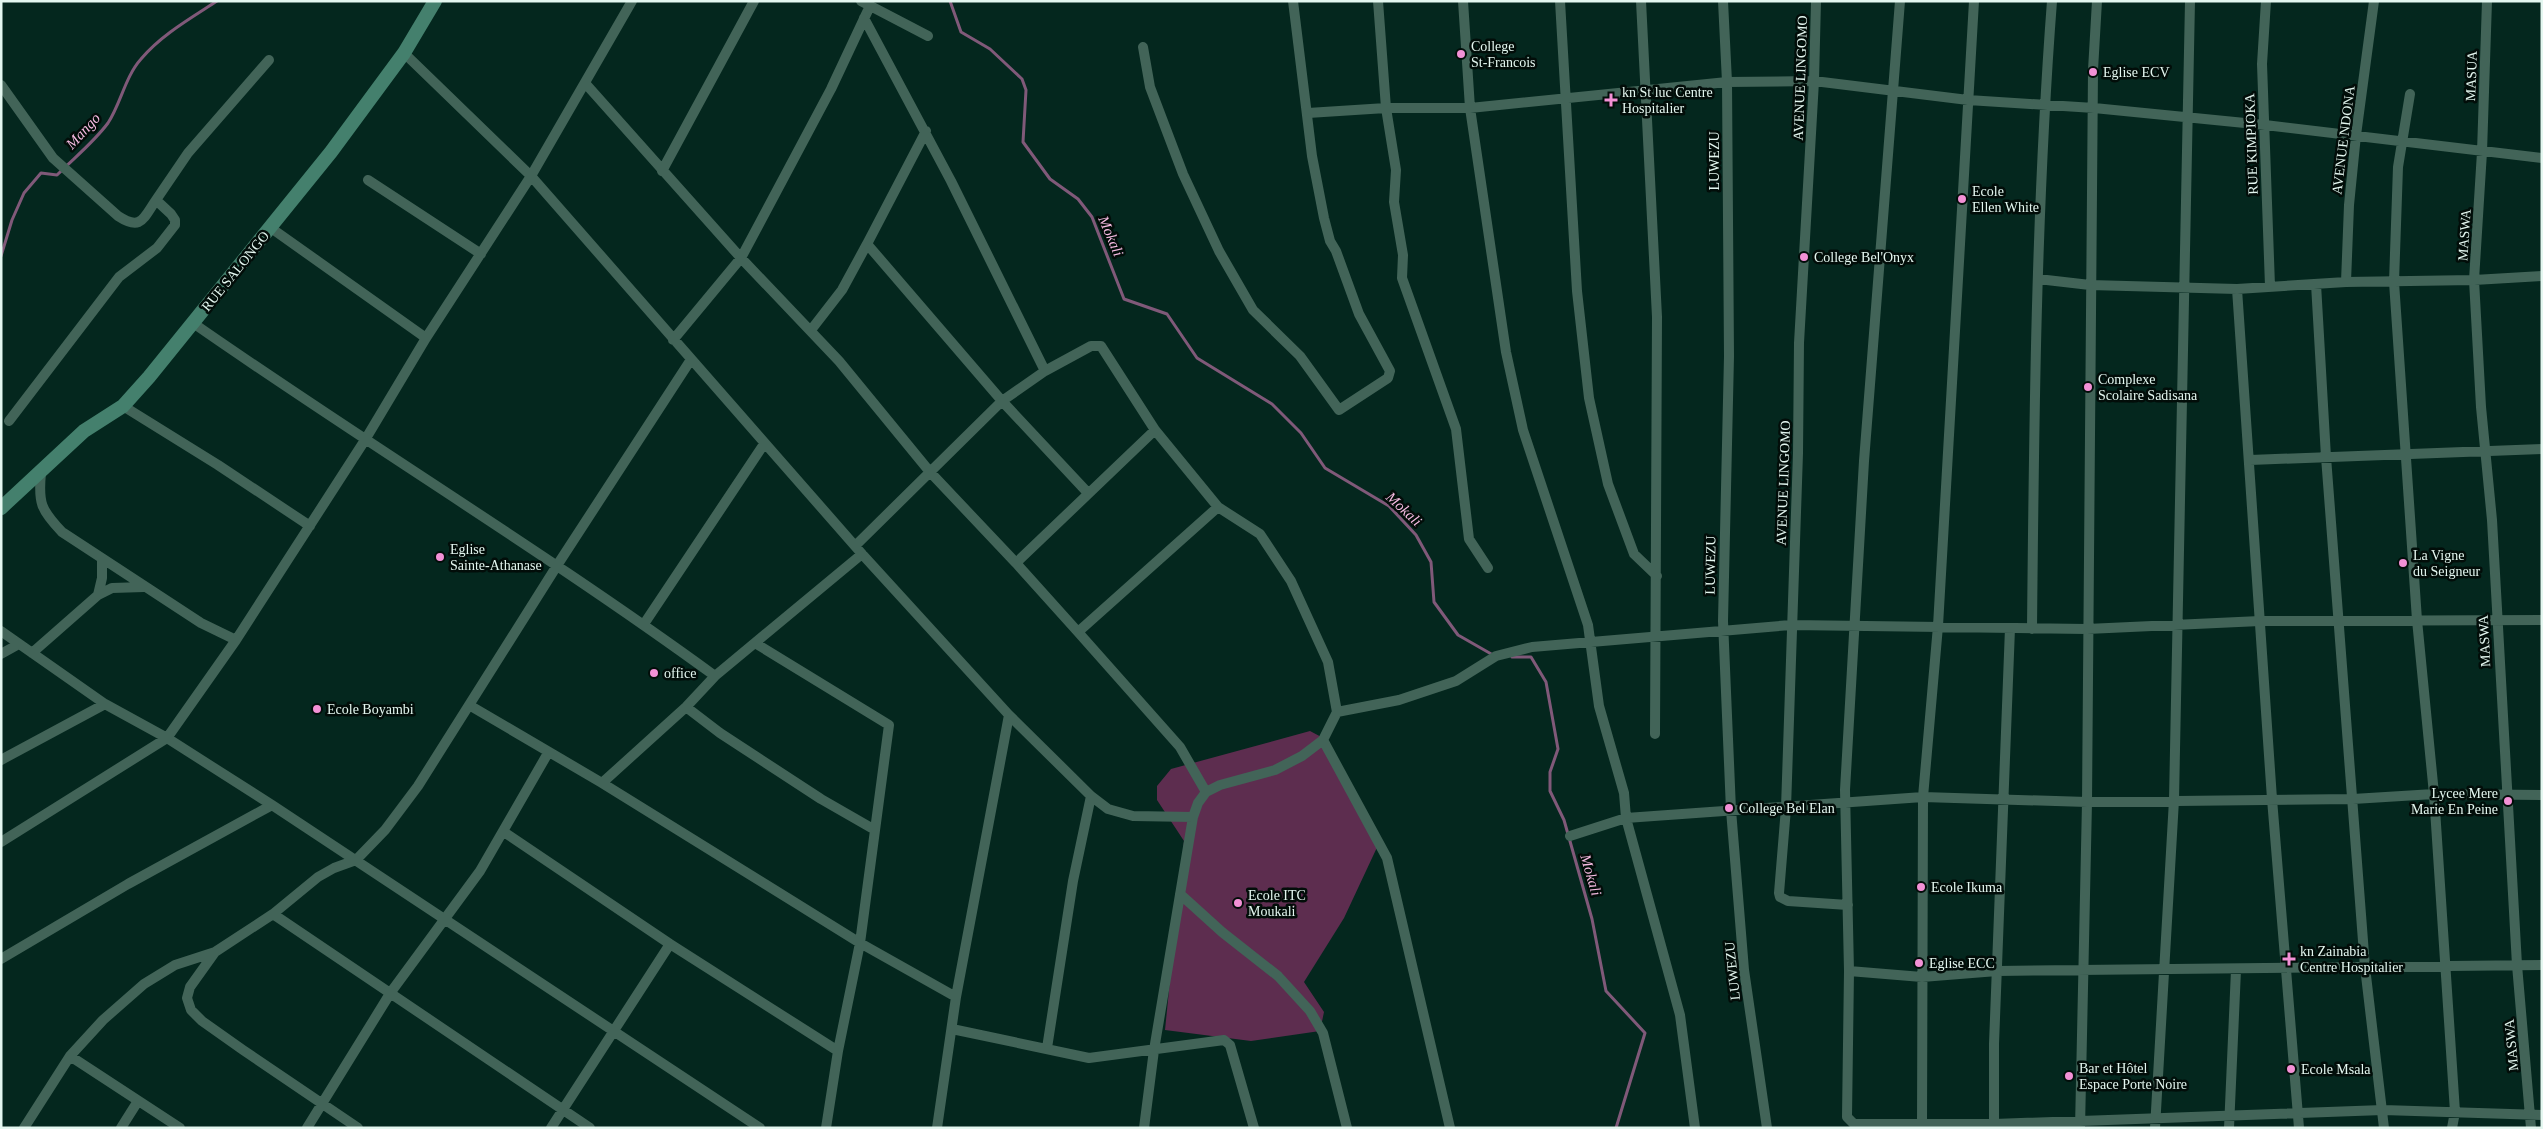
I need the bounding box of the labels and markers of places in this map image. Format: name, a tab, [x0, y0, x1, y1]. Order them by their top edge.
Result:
place label: College St-Francois	[1471, 39, 1536, 70]
marker: College St-Francois	[1455, 48, 1467, 60]
place label: Eglise ECV	[2103, 65, 2170, 80]
marker: Eglise ECV	[2087, 66, 2099, 78]
place label: kn St luc Centre Hospitalier	[1622, 85, 1713, 116]
marker: kn St luc Centre Hospitalier	[1604, 93, 1618, 107]
place label: Ecole Ellen White	[1972, 184, 2039, 215]
marker: Ecole Ellen White	[1956, 193, 1968, 205]
place label: College Bel'Onyx	[1814, 250, 1914, 265]
marker: College Bel'Onyx	[1798, 251, 1810, 263]
place label: Complexe Scolaire Sadisana	[2098, 372, 2198, 403]
marker: Complexe Scolaire Sadisana	[2082, 381, 2094, 393]
place label: Eglise Sainte-Athanase	[450, 542, 542, 573]
place label: La Vigne du Seigneur	[2413, 548, 2481, 579]
marker: Eglise Sainte-Athanase	[434, 551, 446, 563]
marker: La Vigne du Seigneur	[2397, 557, 2409, 569]
place label: office	[664, 666, 696, 681]
marker: office	[648, 667, 660, 679]
place label: Ecole Boyambi	[327, 702, 414, 717]
marker: Ecole Boyambi	[311, 703, 323, 715]
place label: Lycee Mere Marie En Peine	[2411, 786, 2498, 817]
marker: Lycee Mere Marie En Peine	[2502, 795, 2514, 807]
place label: College Bel Elan	[1739, 801, 1835, 816]
marker: College Bel Elan	[1723, 802, 1735, 814]
place label: Ecole Ikuma	[1931, 880, 2003, 895]
marker: Ecole Ikuma	[1915, 881, 1927, 893]
place label: Ecole ITC Moukali	[1248, 888, 1306, 919]
marker: Ecole ITC Moukali	[1232, 897, 1244, 909]
place label: kn Zainabia Centre Hospitalier	[2300, 944, 2403, 975]
marker: kn Zainabia Centre Hospitalier	[2282, 952, 2296, 966]
place label: Eglise ECC	[1929, 956, 1995, 971]
marker: Eglise ECC	[1913, 957, 1925, 969]
place label: Bar et Hôtel Espace Porte Noire	[2079, 1061, 2187, 1092]
place label: Ecole Msala	[2301, 1062, 2371, 1077]
marker: Ecole Msala	[2285, 1063, 2297, 1075]
marker: Bar et Hôtel Espace Porte Noire	[2063, 1070, 2075, 1082]

